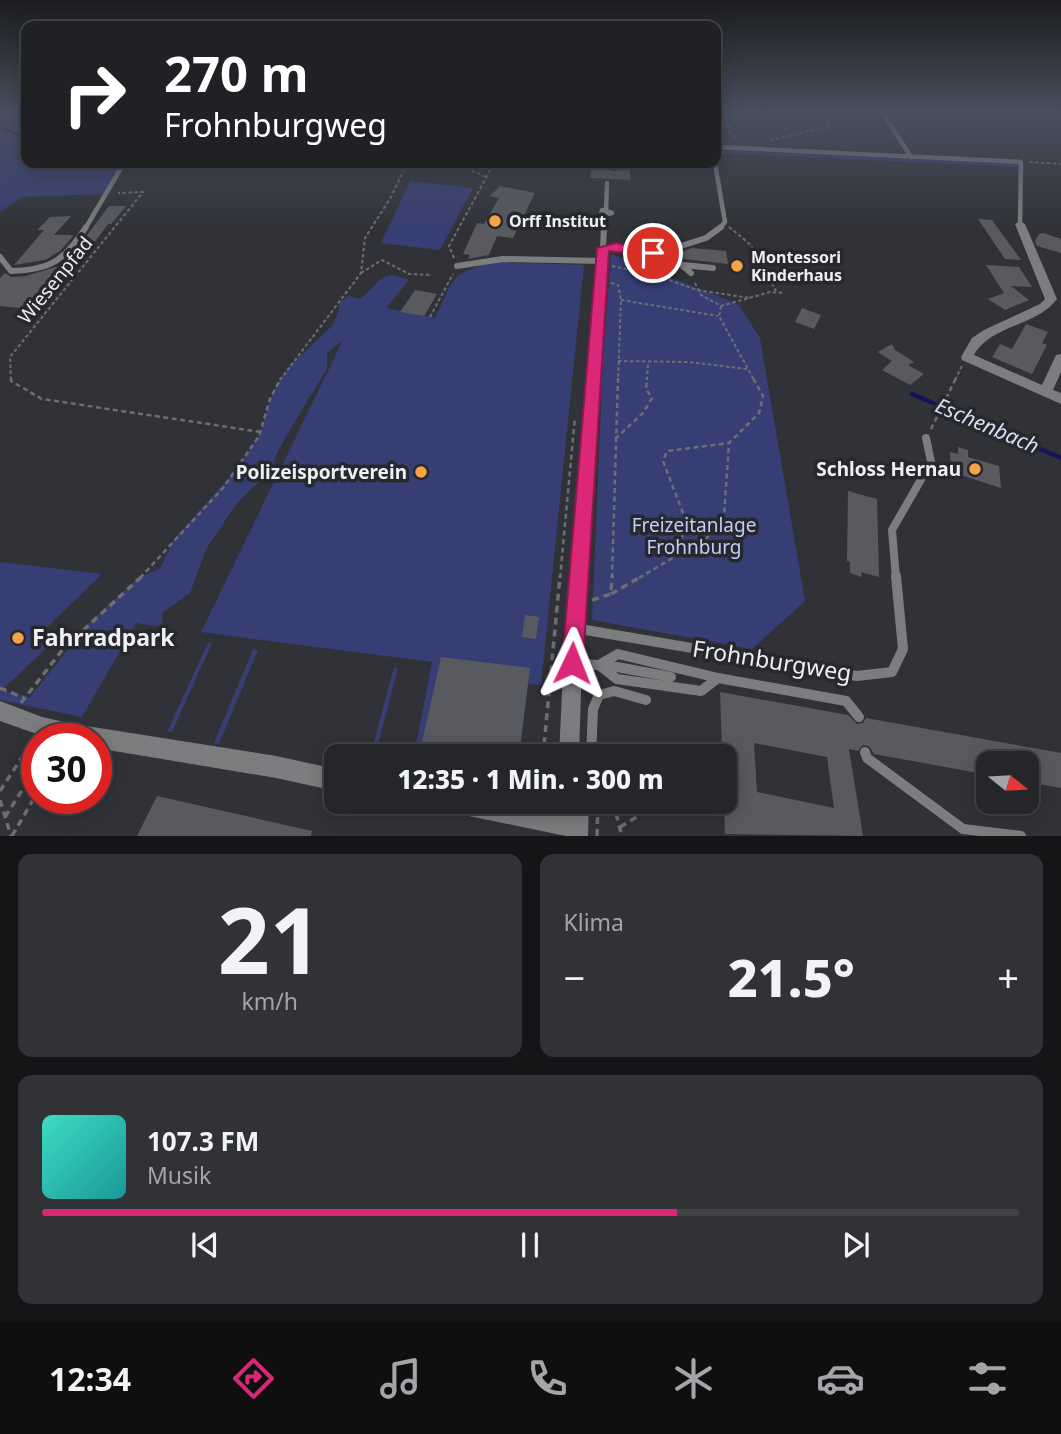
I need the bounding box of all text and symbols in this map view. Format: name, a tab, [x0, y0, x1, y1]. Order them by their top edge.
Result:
text: 270 m	[164, 40, 309, 106]
icon: right	[49, 49, 140, 140]
text: Frohnburgweg	[164, 103, 387, 146]
place label: Orff Institut	[509, 210, 606, 232]
marker: Orff Institut	[487, 213, 503, 229]
pin	[623, 223, 683, 283]
street label: Wiesenpfad	[12, 231, 98, 329]
icon: arrive	[634, 234, 672, 272]
place label: Montessori Kinderhaus	[751, 246, 842, 286]
marker: Montessori Kinderhaus	[729, 258, 745, 274]
water label: Eschenbach	[931, 391, 1043, 459]
place label: Schloss Hernau	[816, 456, 961, 482]
place label: Polizeisportverein	[236, 459, 407, 485]
marker: Schloss Hernau	[967, 461, 983, 477]
marker: Polizeisportverein	[413, 464, 429, 480]
park label: Freizeitanlage Frohnburg	[632, 512, 756, 560]
place label: Fahrradpark	[32, 621, 175, 653]
position arrow	[535, 626, 609, 700]
marker: Fahrradpark	[10, 630, 26, 646]
street label: Frohnburgweg	[690, 632, 854, 688]
speed limit sign: 30	[21, 723, 112, 814]
north arrow	[976, 751, 1040, 814]
map controls	[976, 751, 1039, 814]
text: 12:35 · 1 Min. · 300 m	[397, 761, 664, 797]
text: 21	[218, 877, 322, 1001]
text: Klima	[564, 906, 624, 938]
text: 21.5°	[728, 941, 855, 1012]
text: −	[564, 951, 585, 1003]
text: +	[997, 951, 1019, 1003]
text: km/h	[241, 985, 298, 1017]
text: 107.3 FM	[147, 1123, 259, 1159]
text: Musik	[147, 1159, 211, 1191]
icon: previous	[186, 1226, 224, 1264]
icon: pause	[511, 1226, 549, 1264]
icon: next	[837, 1226, 875, 1264]
icon: directions	[229, 1354, 278, 1403]
icon: music	[376, 1354, 425, 1403]
icon: phone	[523, 1354, 572, 1403]
icon: climate	[669, 1354, 718, 1403]
icon: car	[816, 1354, 865, 1403]
icon: filters	[963, 1354, 1012, 1403]
text: 12:34	[49, 1357, 131, 1400]

